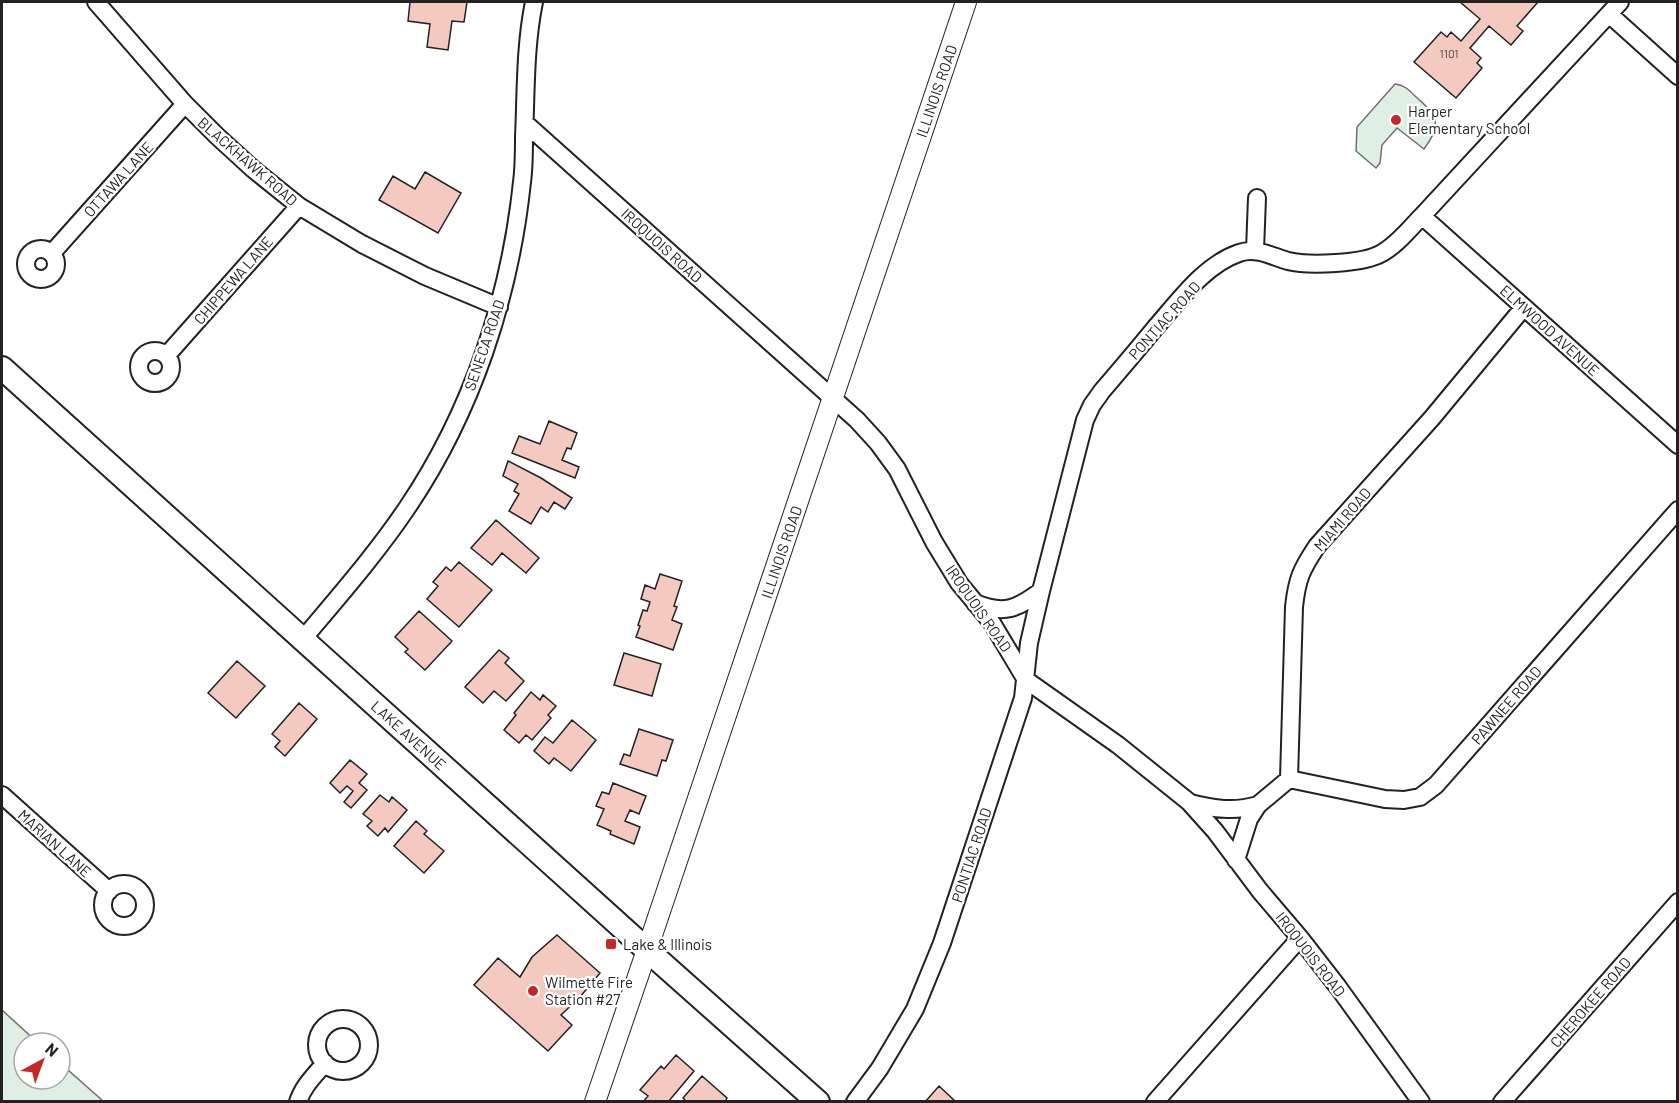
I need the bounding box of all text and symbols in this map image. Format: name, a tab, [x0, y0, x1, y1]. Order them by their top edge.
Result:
street label: ILLINOIS ROAD	[912, 42, 960, 140]
house number: 1101	[1439, 46, 1459, 60]
place label: Harper Elementary School	[1408, 102, 1530, 137]
street label: BLACKHAWK ROAD	[195, 113, 301, 209]
marker: Harper Elementary School	[1389, 113, 1403, 127]
street label: OTTAWA LANE	[80, 138, 156, 220]
street label: IROQUOIS ROAD	[618, 204, 706, 286]
street label: CHIPPEWA LANE	[190, 232, 276, 328]
street label: PONTIAC ROAD	[1124, 277, 1204, 363]
street label: ELMWOOD AVENUE	[1497, 281, 1603, 379]
street label: SENECA ROAD	[460, 297, 508, 393]
street label: MIAMI ROAD	[1310, 484, 1374, 554]
street label: ILLINOIS ROAD	[757, 503, 805, 601]
street label: IROQUOIS ROAD	[942, 561, 1016, 655]
street label: PAWNEE ROAD	[1467, 662, 1545, 748]
street label: LAKE AVENUE	[368, 697, 450, 773]
street label: MARIAN LANE	[15, 805, 95, 881]
street label: PONTIAC ROAD	[947, 805, 995, 905]
street label: IROQUOIS ROAD	[1272, 908, 1350, 1000]
place label: Lake & Illinois	[623, 935, 712, 953]
marker: Lake & Illinois	[604, 937, 618, 951]
street label: CHEROKEE ROAD	[1546, 953, 1634, 1051]
place label: Wilmette Fire Station #27	[545, 973, 633, 1008]
marker: Wilmette Fire Station #27	[526, 984, 540, 998]
north arrow	[12, 1031, 72, 1091]
text: N	[42, 1039, 62, 1060]

